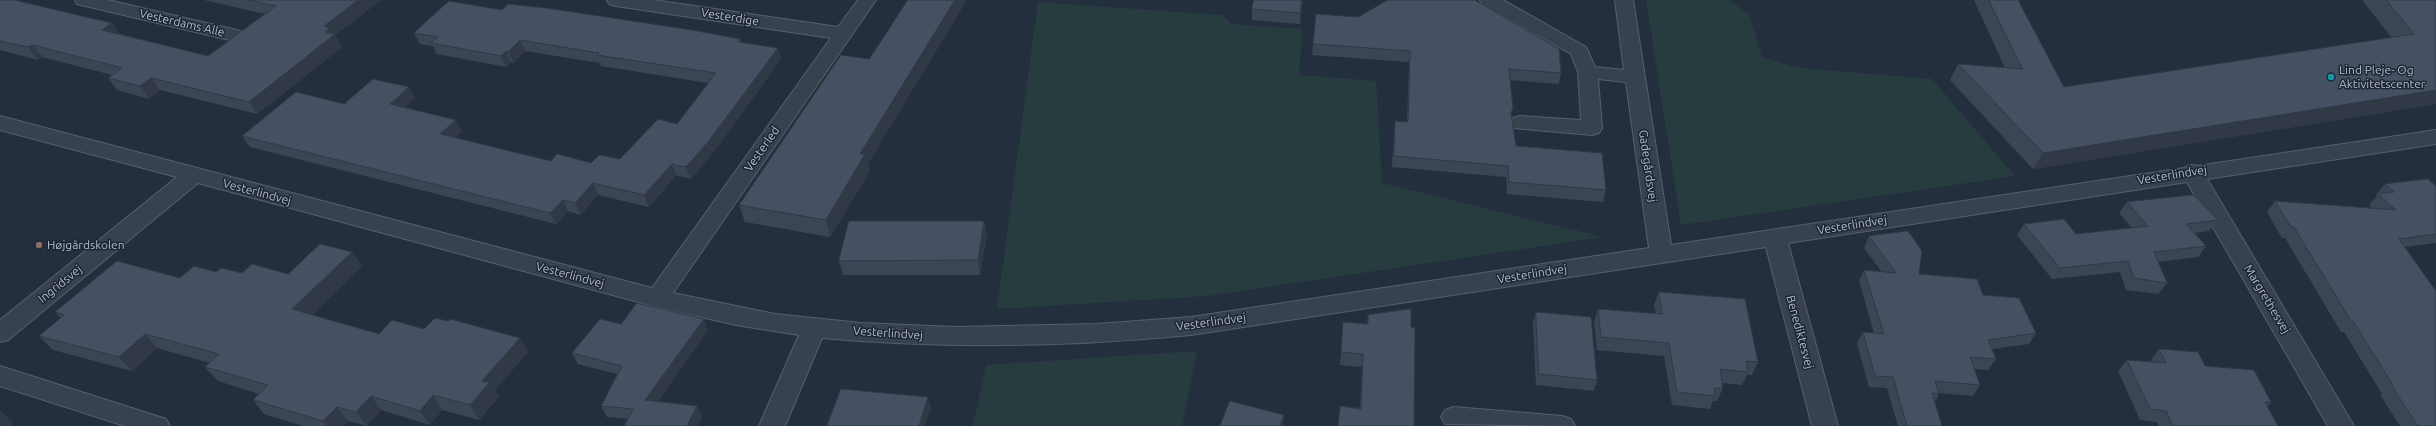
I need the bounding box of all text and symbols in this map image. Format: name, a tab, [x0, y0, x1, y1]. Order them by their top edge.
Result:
street label: Vesterdige	[700, 5, 760, 29]
street label: Vesterdams Alle	[138, 6, 226, 40]
place label: Lind Pleje- Og Aktivitetscenter	[2339, 63, 2425, 91]
marker: Lind Pleje- Og Aktivitetscenter	[2326, 72, 2336, 82]
street label: Vesterled	[741, 124, 783, 174]
street label: Gadegårdsvej	[1636, 129, 1660, 203]
street label: Vesterlindvej	[2136, 162, 2208, 188]
street label: Vesterlindvej	[221, 176, 293, 208]
street label: Vesterlindvej	[1816, 212, 1888, 238]
place label: Højgårdskolen	[47, 238, 125, 252]
marker: Højgårdskolen	[34, 240, 44, 250]
street label: Vesterlindvej	[534, 259, 606, 291]
street label: Vesterlindvej	[1496, 261, 1568, 287]
street label: Ingridsvej	[35, 262, 85, 306]
street label: Margrethesvej	[2241, 262, 2293, 336]
street label: Benediktesvej	[1783, 294, 1817, 370]
street label: Vesterlindvej	[1175, 310, 1247, 334]
street label: Vesterlindvej	[852, 323, 924, 343]

